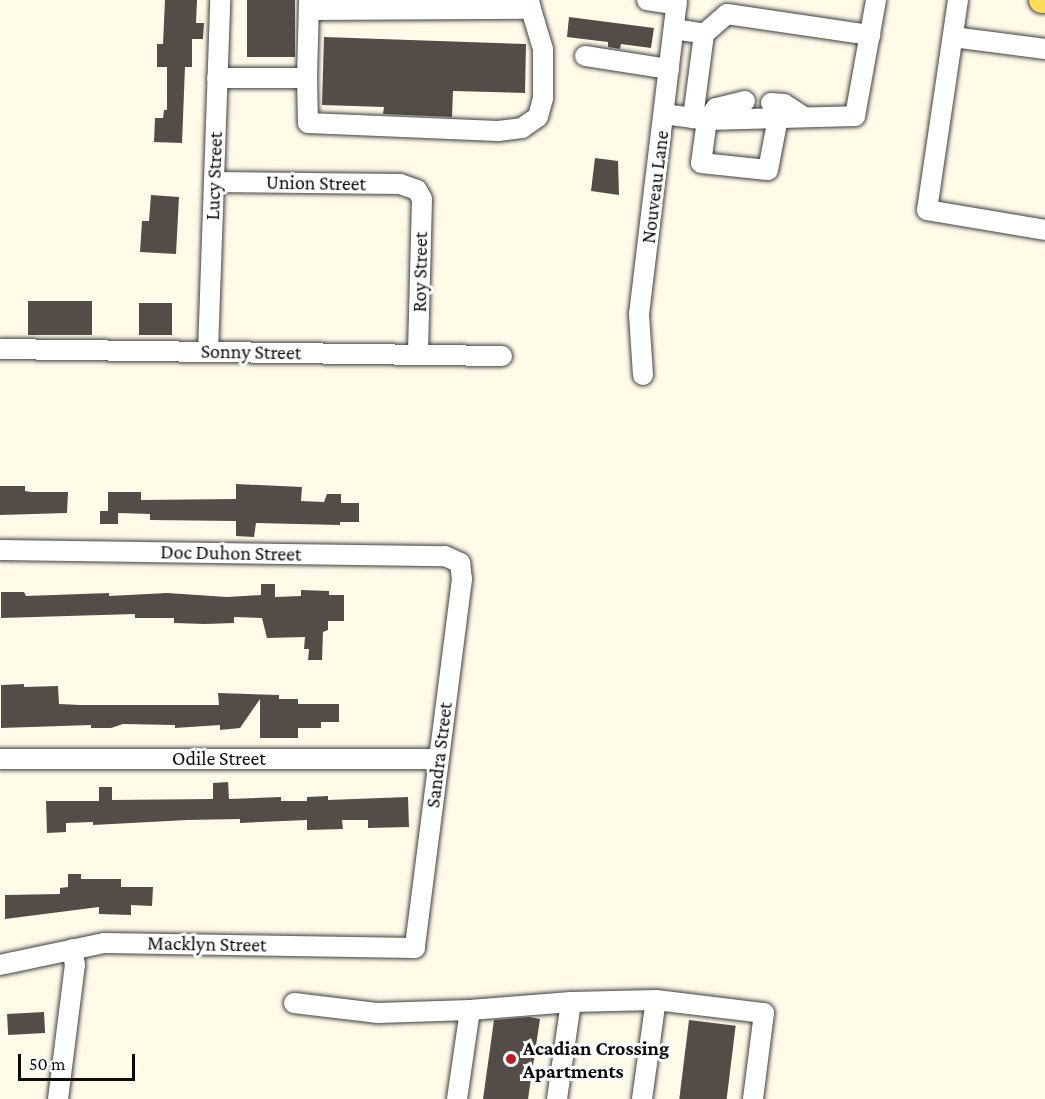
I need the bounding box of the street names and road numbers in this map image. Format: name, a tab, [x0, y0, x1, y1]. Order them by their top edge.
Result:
street label: Nouveau Lane	[636, 129, 674, 245]
street label: Lucy Street	[200, 131, 228, 221]
street label: Union Street	[266, 170, 366, 196]
street label: Roy Street	[407, 232, 433, 312]
street label: Sonny Street	[201, 339, 301, 365]
street label: Doc Duhon Street	[160, 540, 302, 566]
street label: Sandra Street	[421, 701, 457, 809]
street label: Odile Street	[172, 746, 266, 770]
street label: Macklyn Street	[147, 931, 267, 957]

